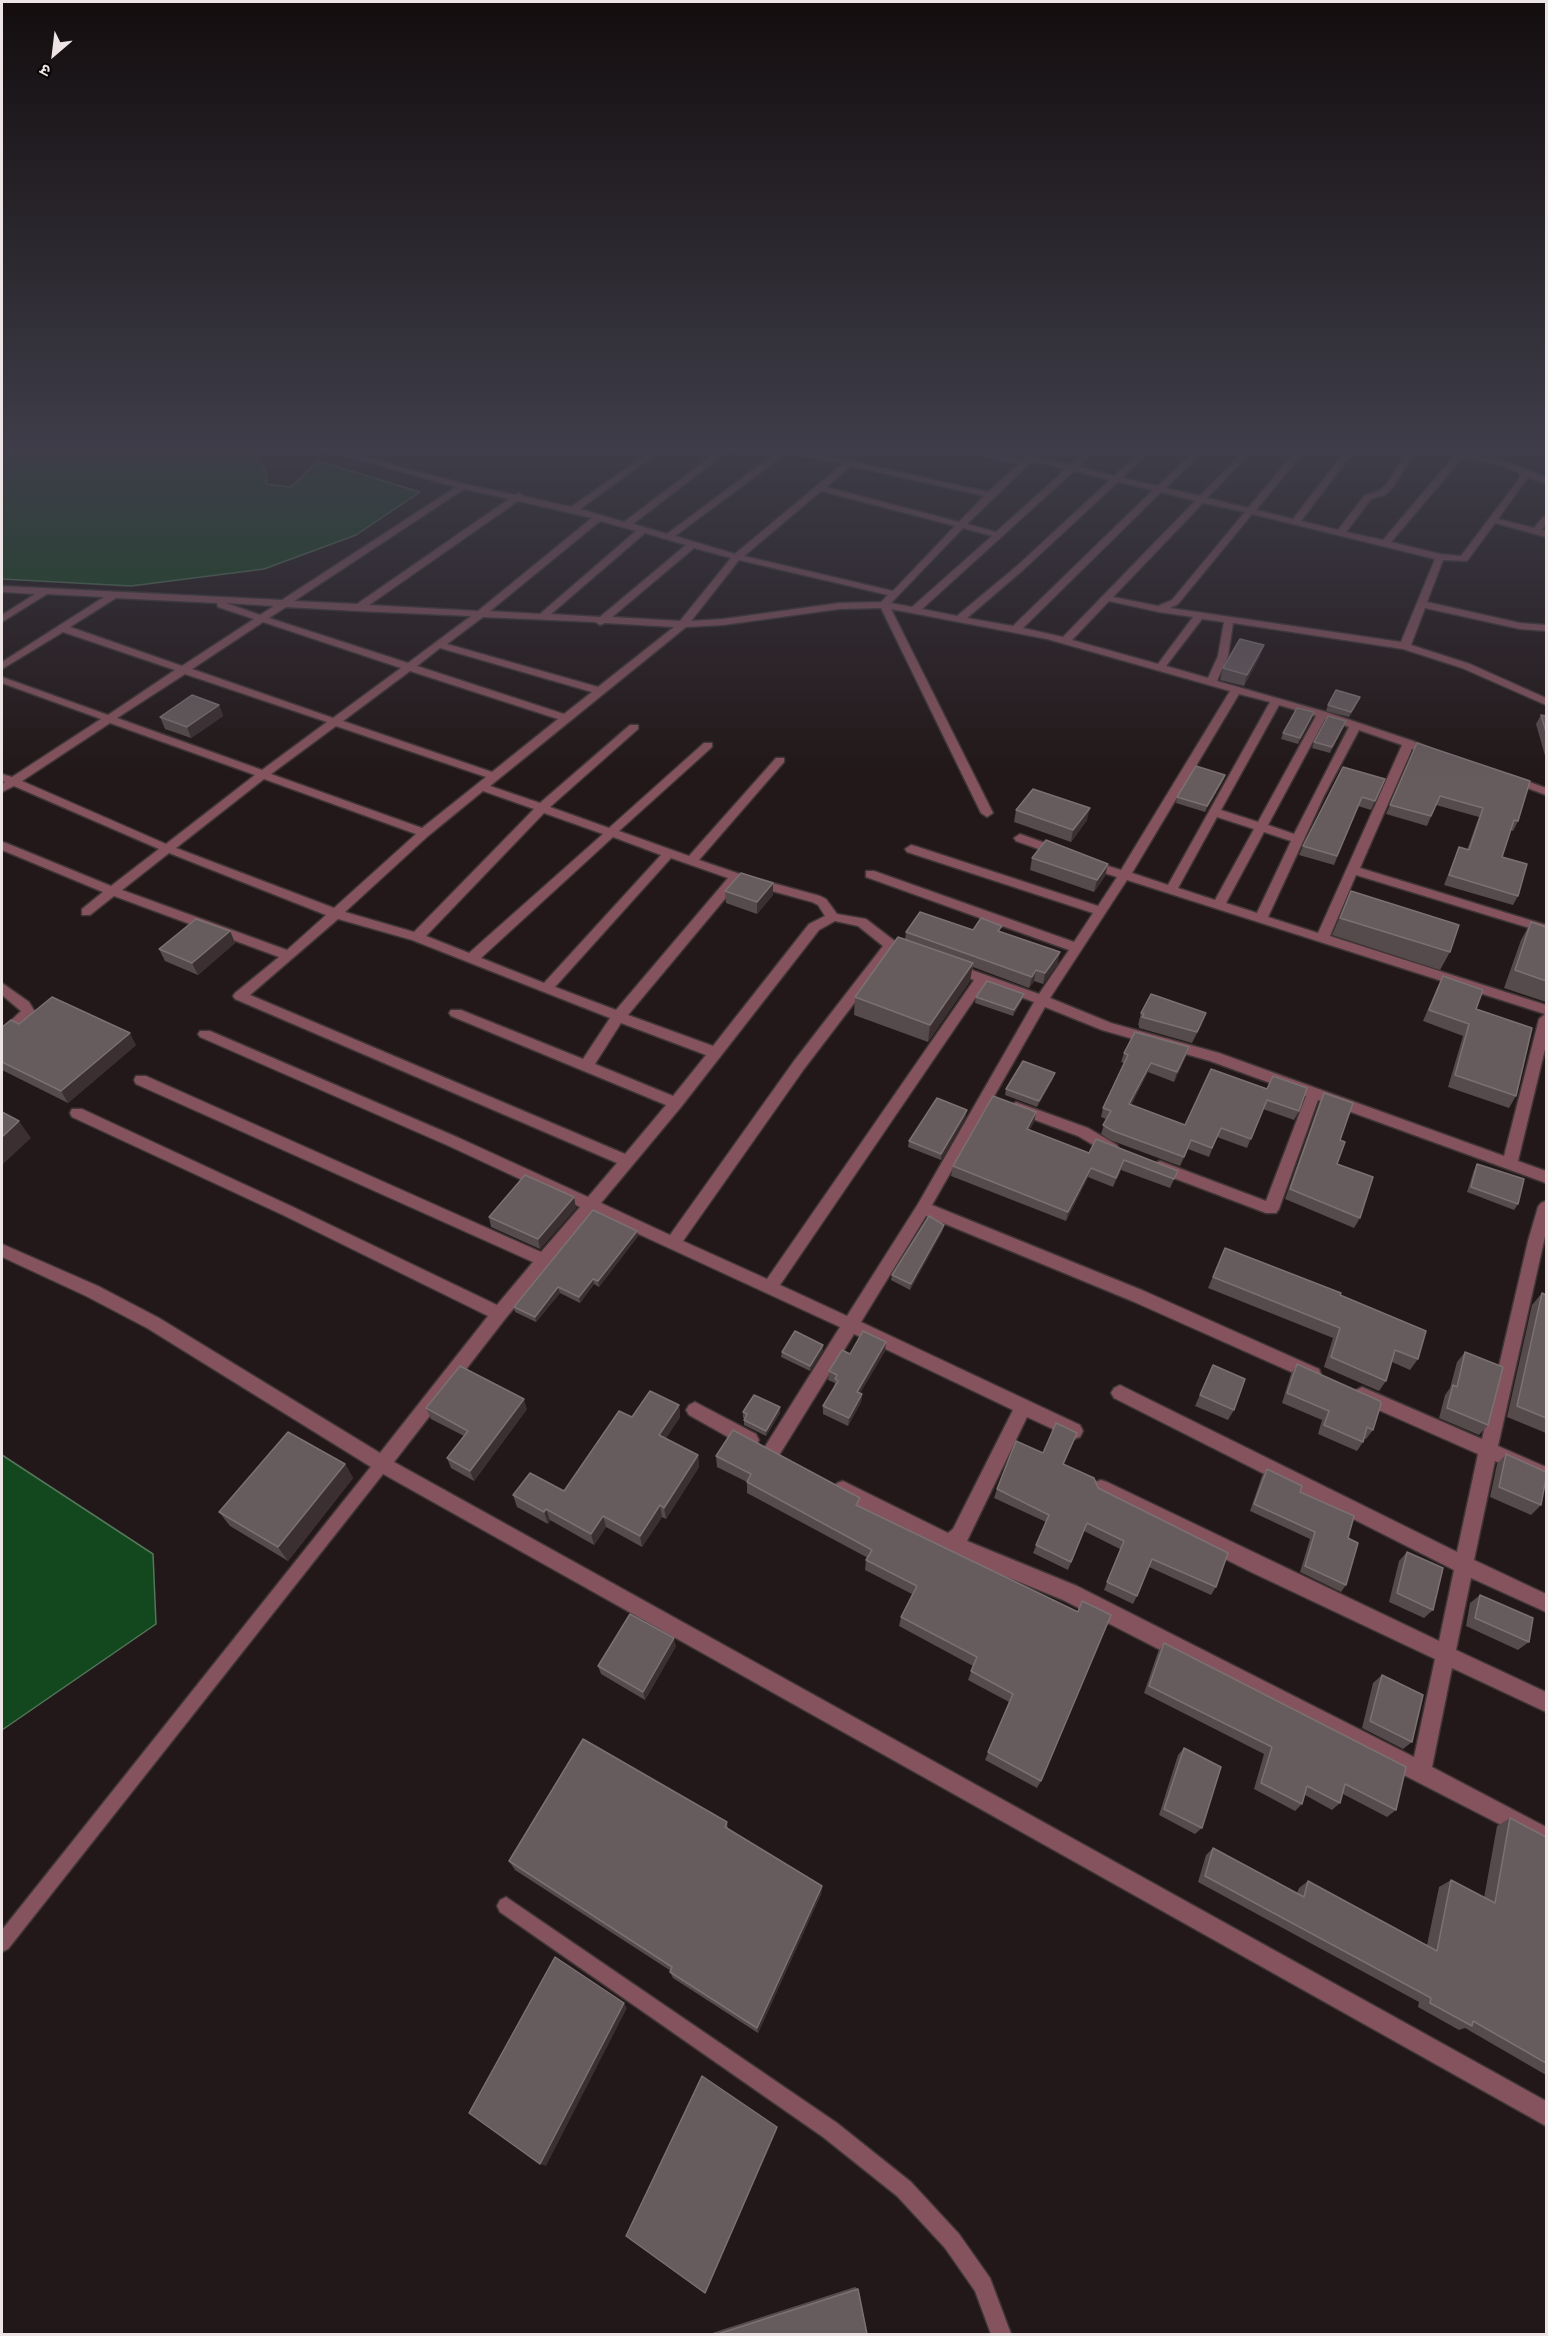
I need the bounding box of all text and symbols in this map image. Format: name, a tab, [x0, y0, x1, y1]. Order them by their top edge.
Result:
north arrow	[24, 24, 84, 84]
text: उ	[37, 60, 54, 81]

